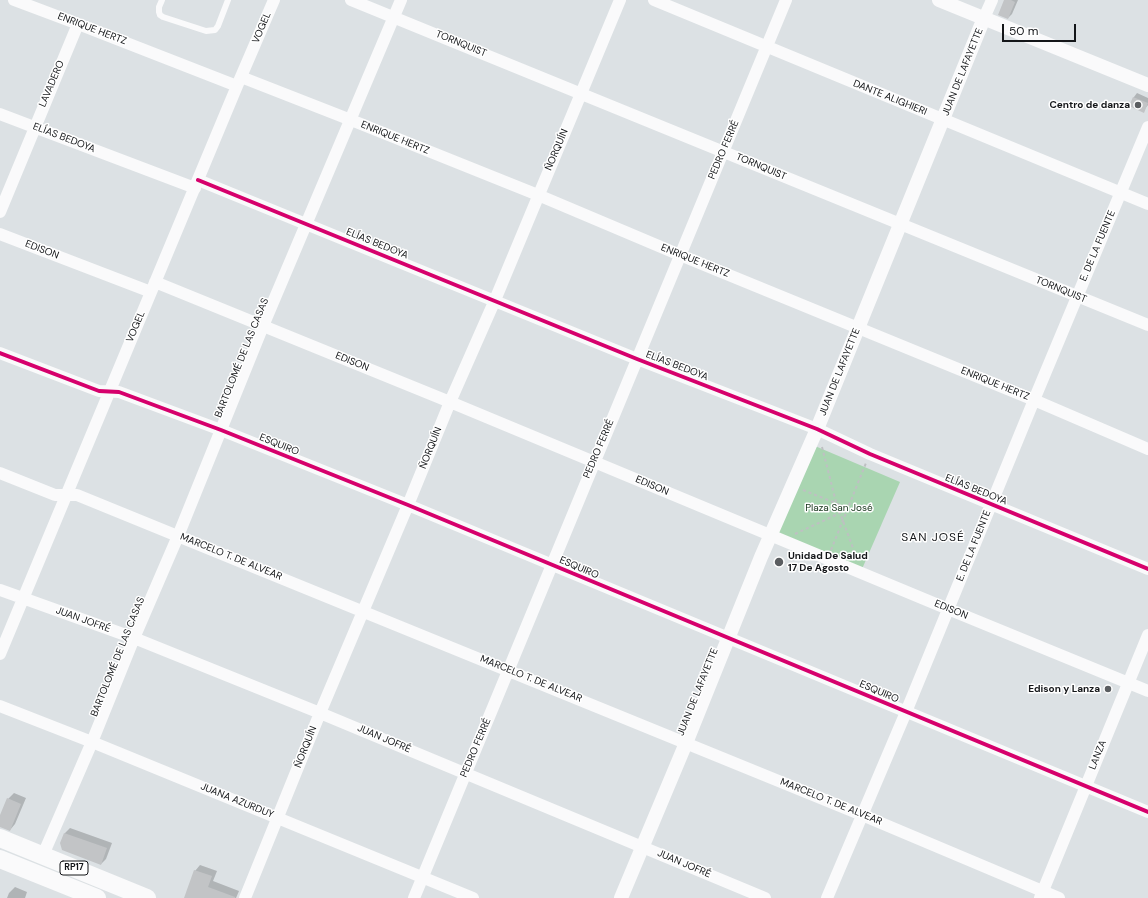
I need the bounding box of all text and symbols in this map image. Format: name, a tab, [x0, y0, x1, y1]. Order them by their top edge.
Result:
street label: ENRIQUE HERTZ	[56, 10, 128, 48]
street label: VOGEL	[250, 11, 274, 45]
scale bar	[1004, 16, 1078, 42]
text: 50 m	[1009, 23, 1038, 39]
street label: JUAN DE LAFAYETTE	[940, 26, 986, 118]
street label: TORNQUIST	[434, 28, 488, 60]
street label: LAVADERO	[37, 59, 67, 109]
street label: DANTE ALIGHIERI	[851, 78, 929, 118]
place label: Centro de danza	[1049, 99, 1130, 111]
marker: Centro de danza	[1133, 100, 1143, 110]
street label: ENRIQUE HERTZ	[359, 119, 431, 157]
street label: PEDRO FERRÉ	[706, 119, 742, 181]
street label: ELÍAS BEDOYA	[31, 121, 97, 155]
street label: ÑORQUÍN	[543, 127, 571, 173]
street label: TORNQUIST	[734, 151, 788, 183]
street label: E. DE LA FUENTE	[1078, 209, 1118, 283]
street label: ELÍAS BEDOYA	[344, 226, 410, 262]
street label: EDISON	[23, 238, 61, 262]
street label: ENRIQUE HERTZ	[659, 242, 731, 280]
street label: TORNQUIST	[1034, 274, 1088, 306]
street label: BARTOLOMÉ DE LAS CASAS	[212, 296, 272, 420]
street label: VOGEL	[124, 310, 148, 344]
street label: JUAN DE LAFAYETTE	[817, 326, 863, 418]
street label: ELÍAS BEDOYA	[644, 349, 710, 383]
street label: EDISON	[333, 350, 371, 374]
street label: ENRIQUE HERTZ	[959, 365, 1031, 403]
street label: PEDRO FERRÉ	[581, 418, 617, 480]
street label: ÑORQUÍN	[417, 425, 445, 471]
street label: ESQUIRO	[257, 432, 301, 458]
street label: ELÍAS BEDOYA	[943, 472, 1009, 508]
street label: EDISON	[633, 474, 671, 498]
park label: Plaza San José	[805, 502, 873, 514]
street label: E. DE LA FUENTE	[954, 509, 994, 583]
street label: MARCELO T. DE ALVEAR	[178, 531, 284, 583]
district label: SAN JOSÉ	[901, 531, 965, 545]
place label: Unidad De Salud 17 De Agosto	[788, 550, 868, 574]
street label: ESQUIRO	[557, 554, 601, 582]
marker: Unidad De Salud 17 De Agosto	[773, 556, 785, 568]
street label: BARTOLOMÉ DE LAS CASAS	[88, 595, 148, 719]
street label: EDISON	[932, 598, 970, 622]
street label: JUAN JOFRÉ	[54, 605, 112, 635]
street label: JUAN DE LAFAYETTE	[675, 646, 721, 738]
street label: MARCELO T. DE ALVEAR	[478, 653, 584, 705]
street label: ESQUIRO	[857, 678, 901, 706]
place label: Edison y Lanza	[1028, 683, 1100, 695]
marker: Edison y Lanza	[1103, 684, 1113, 694]
street label: PEDRO FERRÉ	[458, 717, 494, 779]
street label: JUAN JOFRÉ	[355, 722, 413, 756]
street label: ÑORQUÍN	[292, 724, 320, 770]
street label: LANZA	[1087, 738, 1109, 772]
street label: MARCELO T. DE ALVEAR	[778, 776, 884, 828]
street label: JUANA AZURDUY	[199, 781, 275, 821]
street label: JUAN JOFRÉ	[655, 847, 713, 881]
road number: RP17	[60, 861, 88, 875]

